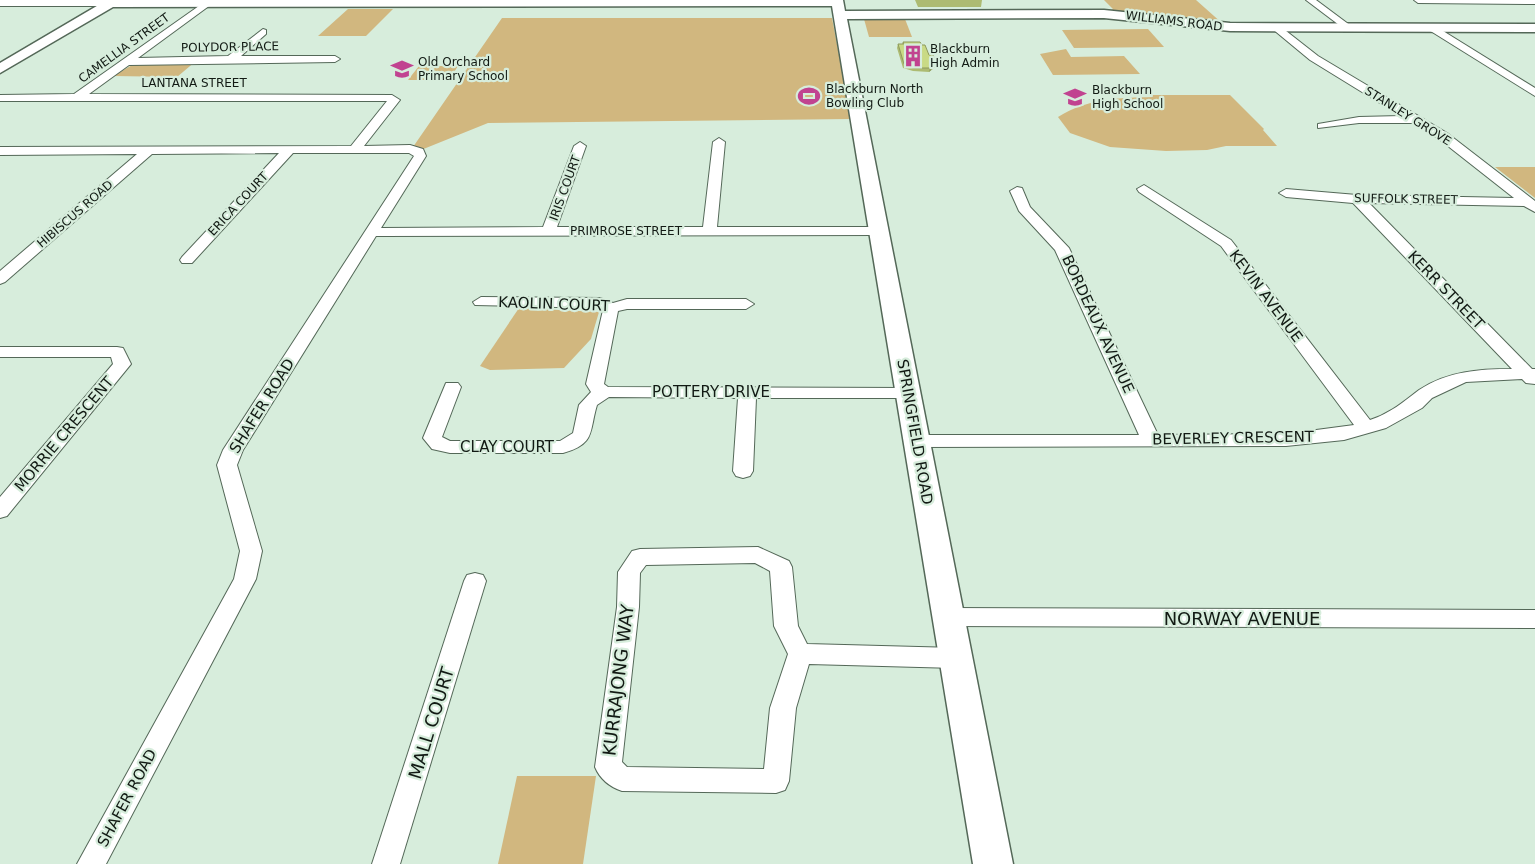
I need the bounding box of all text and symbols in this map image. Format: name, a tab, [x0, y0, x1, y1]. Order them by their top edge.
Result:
street label: WILLIAMS ROAD	[1125, 8, 1223, 34]
street label: CAMELLIA STREET	[76, 10, 173, 86]
street label: POLYDOR PLACE	[181, 39, 279, 55]
place label: Blackburn High Admin	[930, 42, 1000, 70]
building icon: Blackburn High Admin	[900, 43, 926, 69]
place label: Old Orchard Primary School	[418, 55, 508, 83]
school or university icon: Old Orchard Primary School	[389, 56, 415, 82]
street label: LANTANA STREET	[141, 76, 247, 90]
place label: Blackburn North Bowling Club	[826, 82, 923, 110]
sports icon: Blackburn North Bowling Club	[796, 83, 822, 109]
place label: Blackburn High School	[1092, 83, 1163, 111]
school or university icon: Blackburn High School	[1062, 84, 1088, 110]
street label: STANLEY GROVE	[1362, 84, 1454, 148]
street label: IRIS COURT	[547, 153, 583, 222]
street label: ERICA COURT	[205, 169, 271, 238]
street label: HIBISCUS ROAD	[34, 177, 116, 251]
street label: SUFFOLK STREET	[1354, 191, 1459, 207]
street label: PRIMROSE STREET	[570, 224, 683, 238]
street label: KEVIN AVENUE	[1225, 246, 1307, 346]
street label: KERR STREET	[1404, 247, 1489, 334]
street label: BORDEAUX AVENUE	[1058, 252, 1138, 396]
street label: KAOLIN COURT	[498, 293, 611, 315]
street label: SHAFER ROAD	[226, 355, 298, 457]
street label: SPRINGFIELD ROAD	[893, 358, 937, 506]
street label: MORRIE CRESCENT	[11, 372, 118, 495]
street label: POTTERY DRIVE	[652, 383, 770, 401]
street label: BEVERLEY CRESCENT	[1152, 428, 1315, 448]
street label: CLAY COURT	[460, 438, 555, 456]
street label: KURRAJONG WAY	[598, 602, 638, 757]
street label: NORWAY AVENUE	[1164, 608, 1320, 629]
street label: MALL COURT	[404, 664, 458, 781]
street label: SHAFER ROAD	[94, 746, 160, 850]

